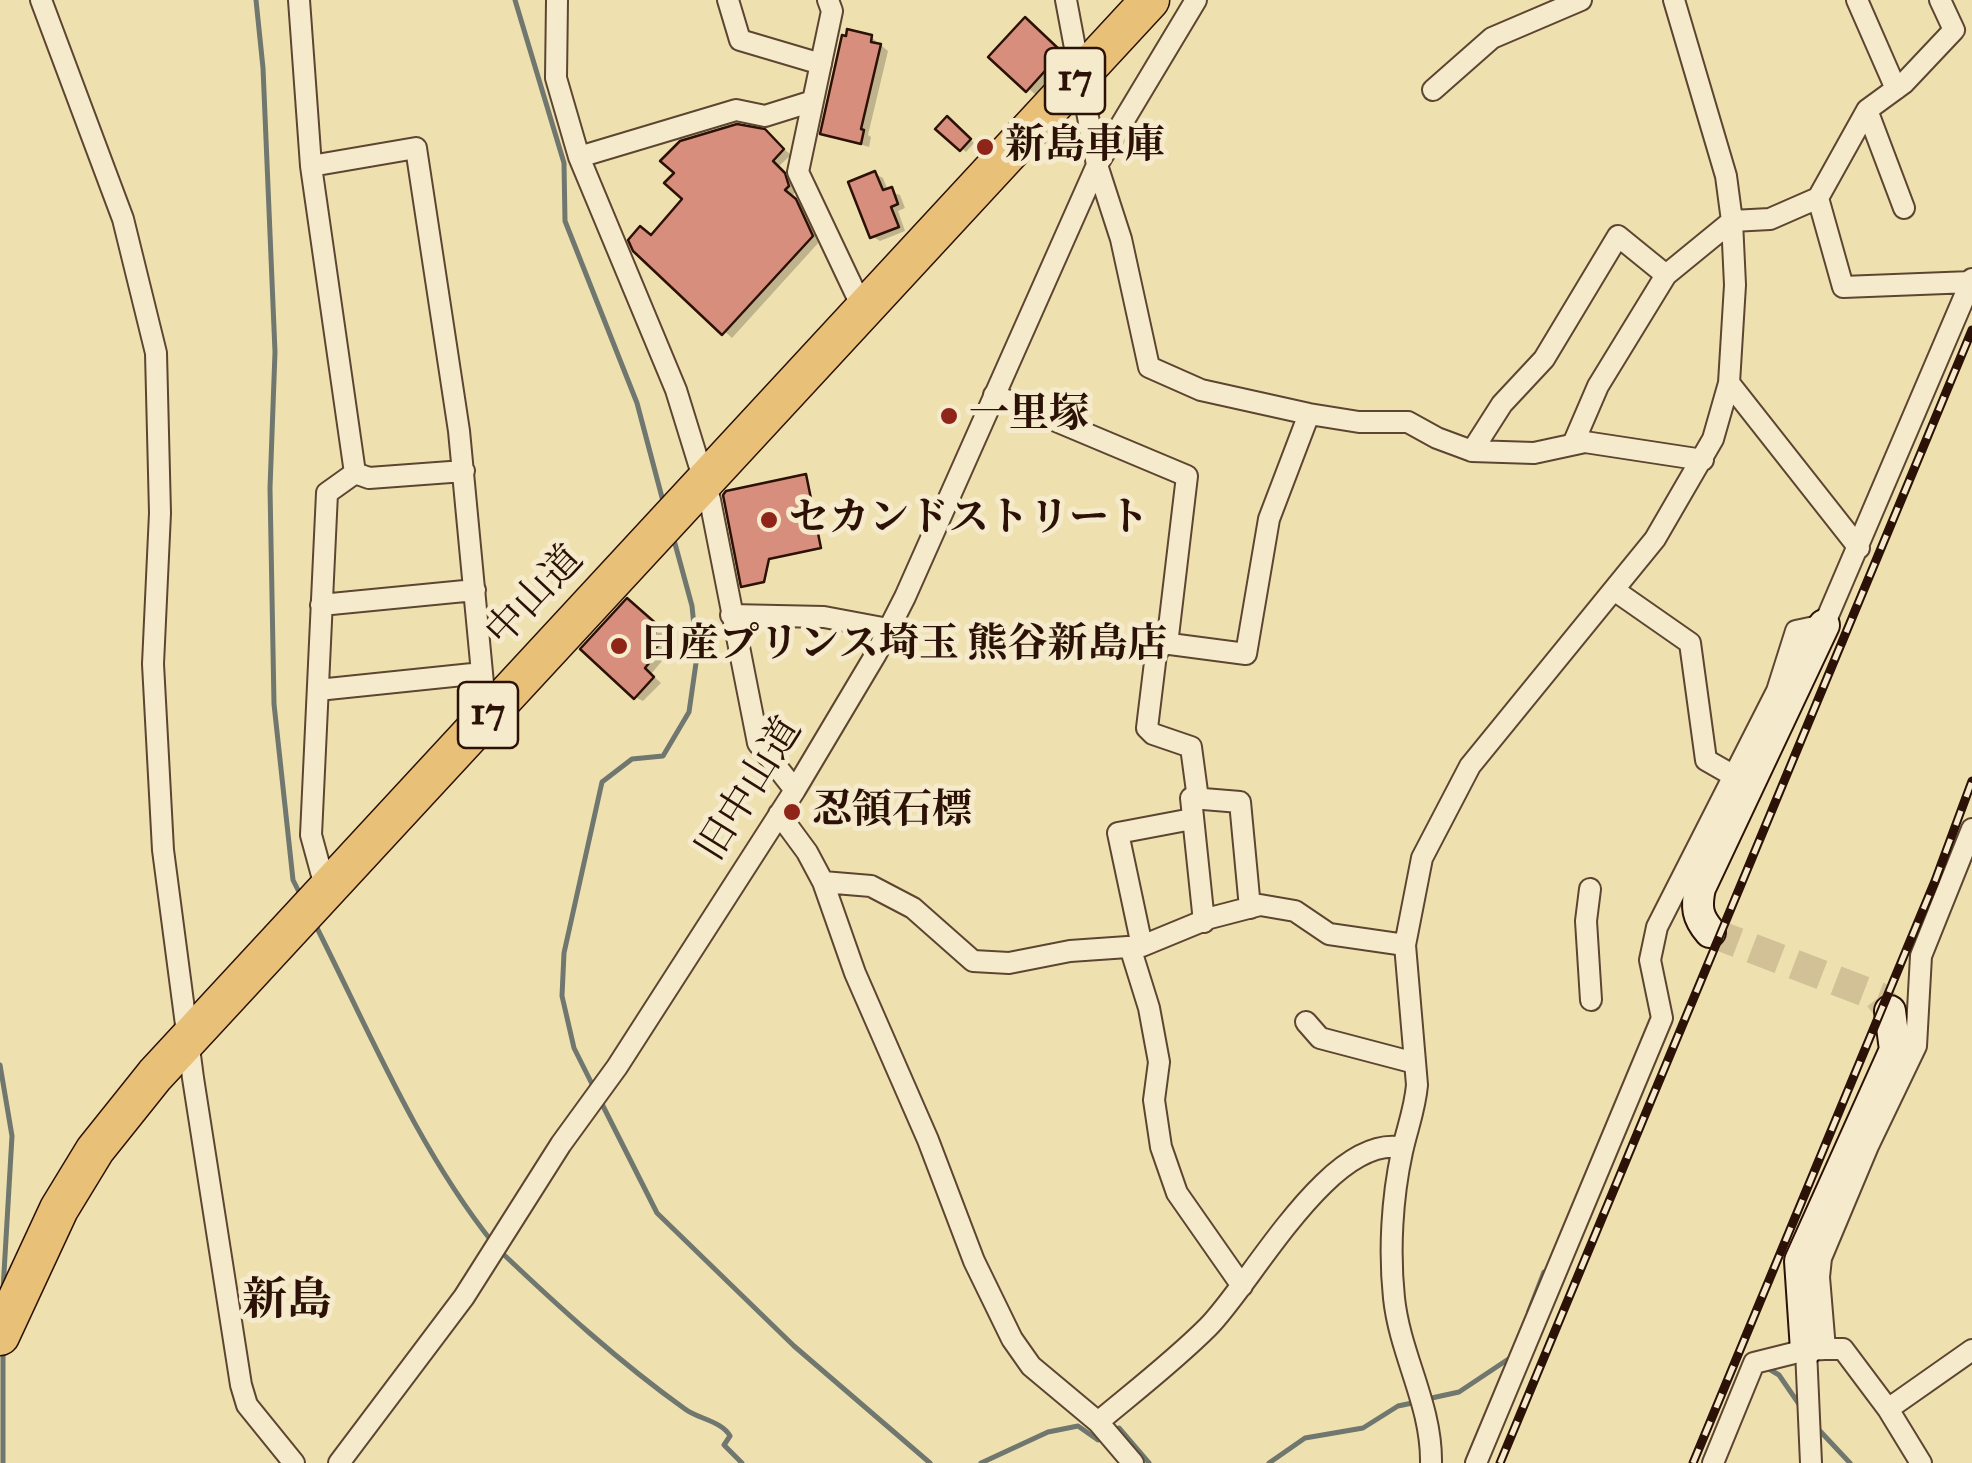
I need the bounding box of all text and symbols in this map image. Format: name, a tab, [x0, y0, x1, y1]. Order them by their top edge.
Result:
road number: 17	[1045, 48, 1105, 114]
place label: 新島車庫	[1005, 123, 1165, 171]
marker: 新島車庫	[974, 136, 996, 158]
place label: 一里塚	[969, 392, 1089, 440]
marker: 一里塚	[938, 405, 960, 427]
place label: セカンドストリート	[789, 496, 1149, 544]
marker: セカンドストリート	[758, 509, 780, 531]
street label: 中山道	[478, 537, 594, 657]
place label: 日産プリンス埼玉 熊谷新島店	[639, 622, 1168, 670]
marker: 日産プリンス埼玉 熊谷新島店	[608, 635, 630, 657]
road number: 17	[458, 682, 518, 748]
street label: 旧中山道	[688, 709, 814, 871]
place label: 忍領石標	[812, 788, 972, 836]
marker: 忍領石標	[781, 801, 803, 823]
district label: 新島	[242, 1276, 332, 1330]

